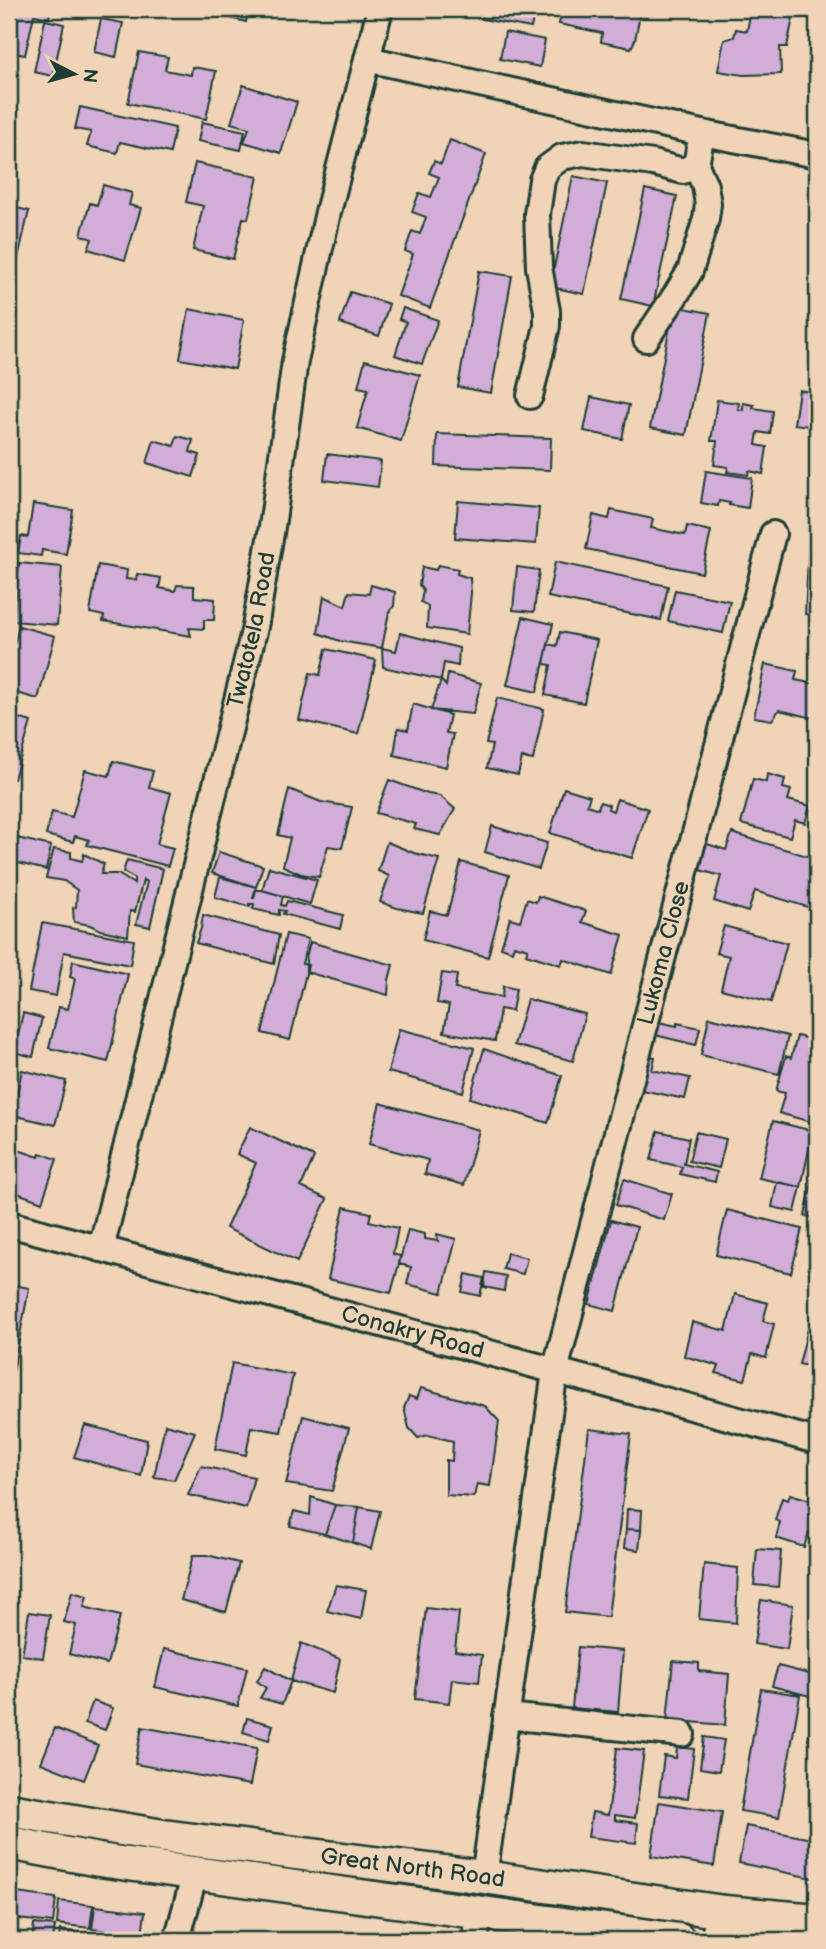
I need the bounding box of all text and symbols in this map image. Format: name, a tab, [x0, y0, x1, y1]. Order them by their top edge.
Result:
north arrow	[38, 38, 108, 108]
text: N	[77, 67, 102, 84]
street label: Twatotela Road	[221, 550, 282, 711]
street label: Lukoma Close	[632, 878, 696, 1028]
street label: Conakry Road	[338, 1300, 487, 1365]
street label: Great North Road	[319, 1842, 507, 1894]

